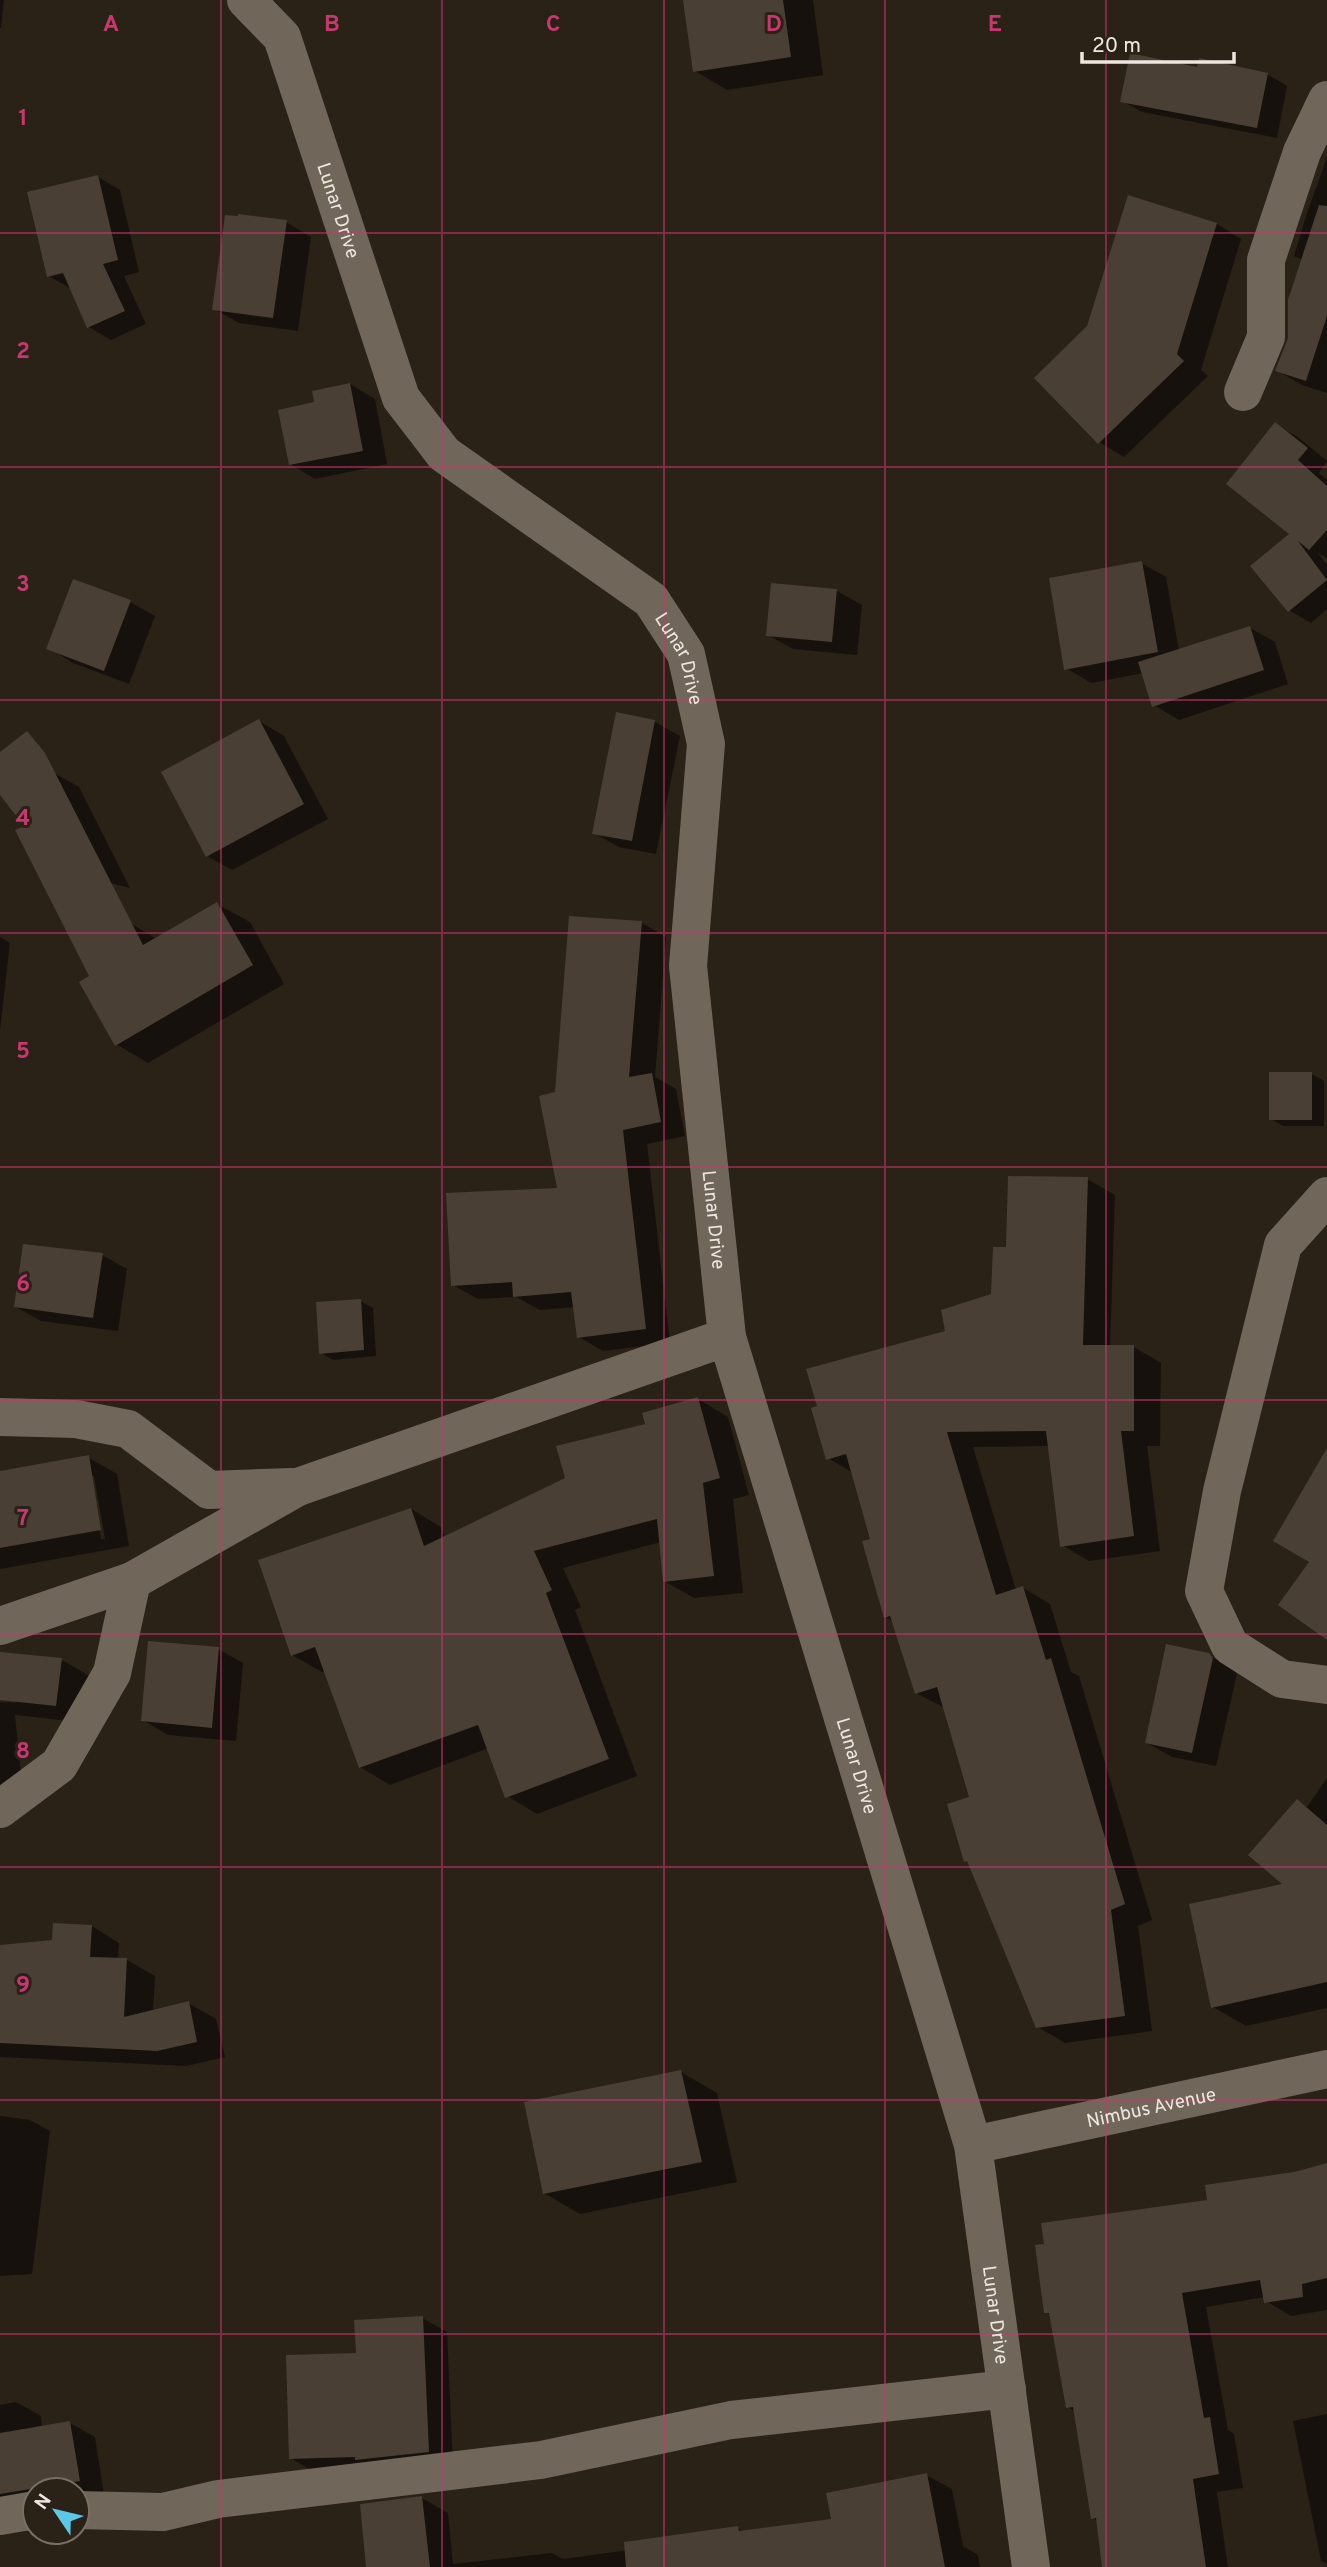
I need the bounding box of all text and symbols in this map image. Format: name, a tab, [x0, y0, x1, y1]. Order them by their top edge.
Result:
text: A	[103, 11, 119, 40]
text: B	[324, 11, 340, 40]
text: C	[546, 11, 560, 40]
text: D	[766, 11, 782, 40]
text: E	[988, 11, 1002, 40]
scale bar	[1082, 21, 1234, 65]
text: 20 m	[1092, 33, 1141, 60]
text: 1	[18, 105, 28, 134]
street label: Lunar Drive	[310, 160, 364, 262]
text: 2	[16, 338, 30, 367]
text: 3	[16, 571, 30, 600]
street label: Lunar Drive	[648, 609, 707, 708]
text: 4	[16, 805, 30, 834]
text: 5	[16, 1038, 30, 1067]
street label: Lunar Drive	[696, 1169, 730, 1271]
text: 6	[16, 1271, 30, 1300]
text: 7	[17, 1505, 29, 1534]
street label: Lunar Drive	[830, 1715, 882, 1817]
text: 8	[16, 1738, 30, 1767]
text: 9	[16, 1972, 30, 2001]
street label: Nimbus Avenue	[1084, 2083, 1218, 2134]
street label: Lunar Drive	[976, 2264, 1013, 2366]
north arrow	[21, 2476, 91, 2546]
text: N	[30, 2490, 57, 2515]

